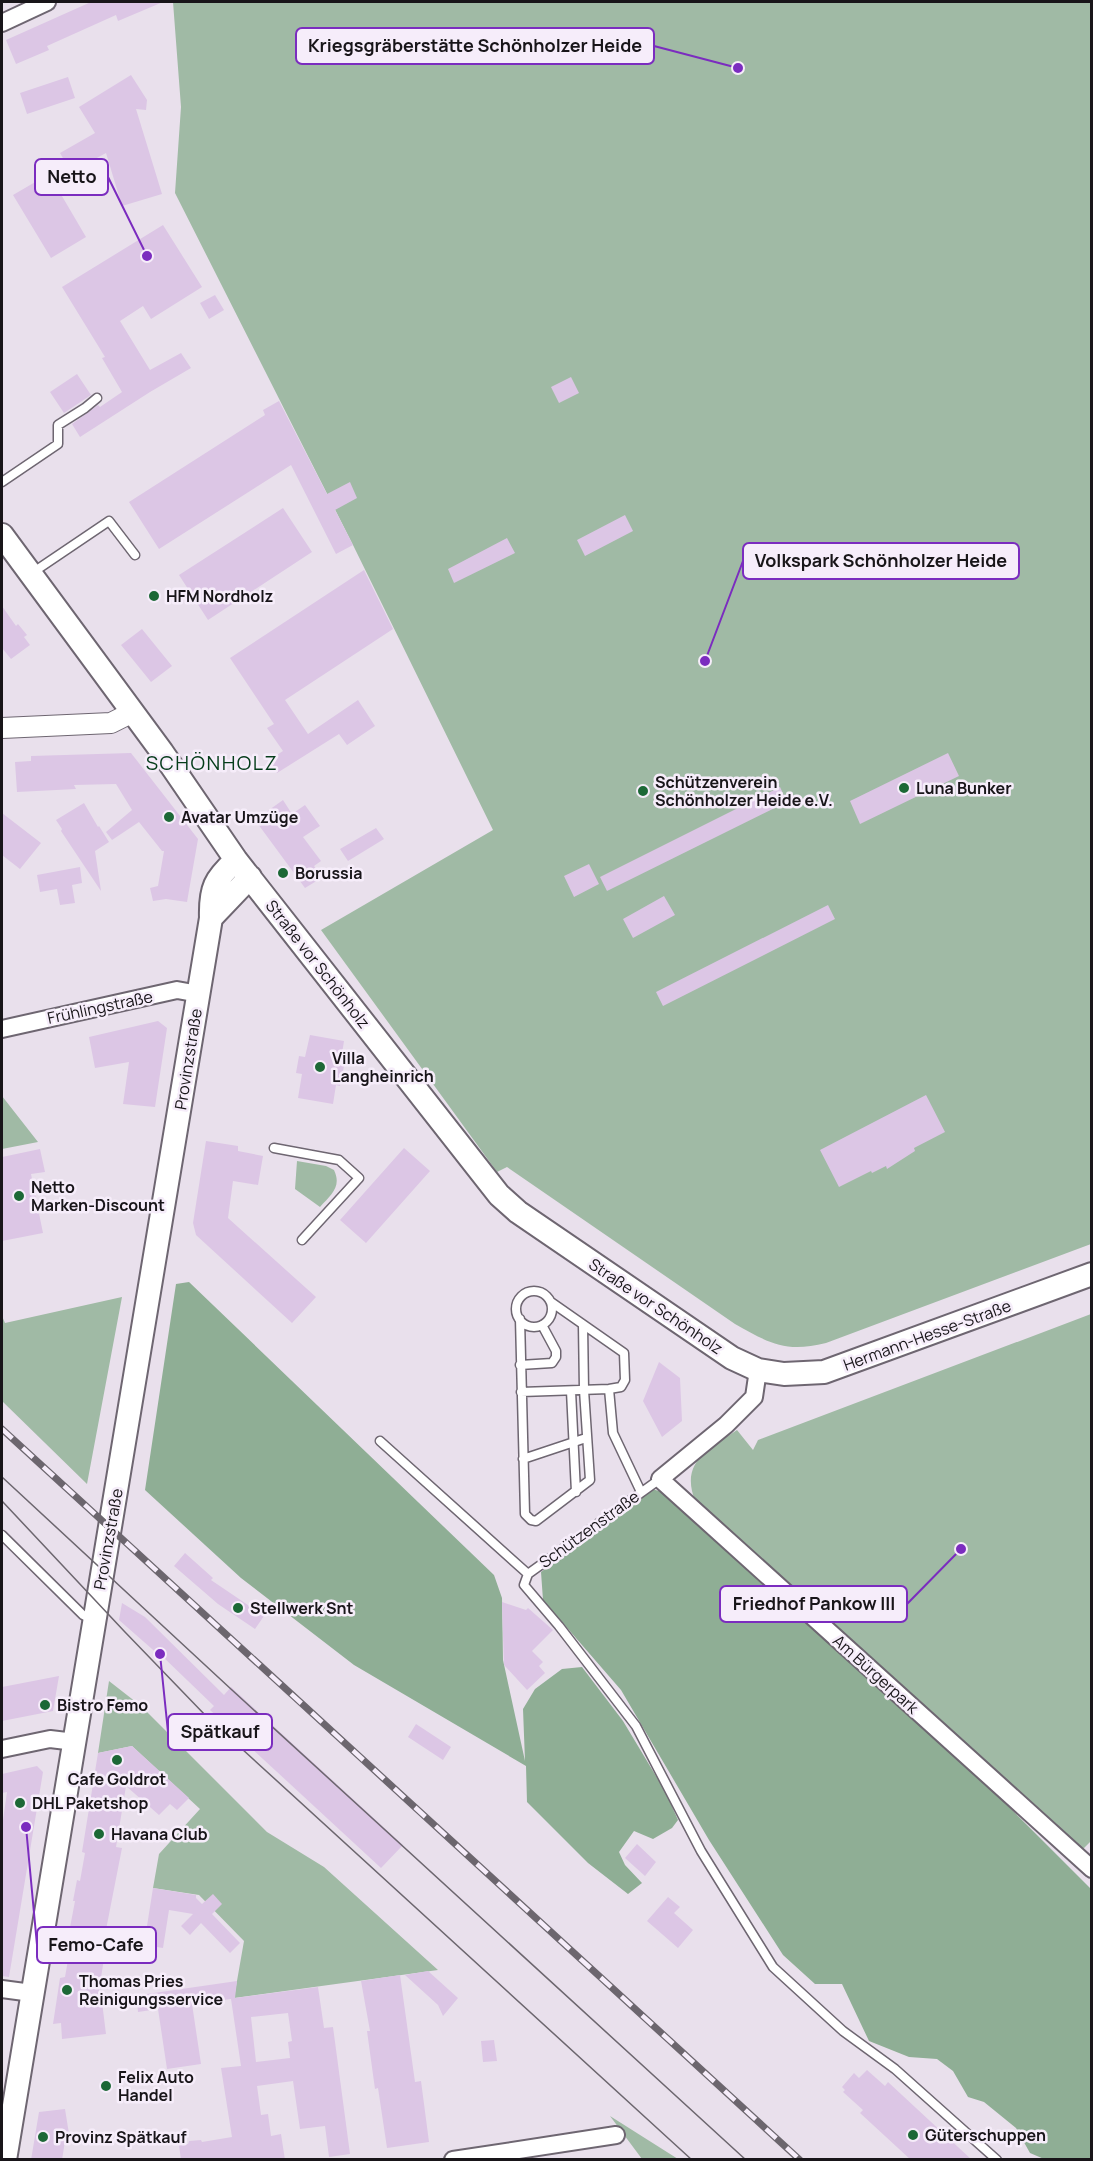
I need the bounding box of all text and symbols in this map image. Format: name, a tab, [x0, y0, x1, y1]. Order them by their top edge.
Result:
callout: Kriegsgräberstätte Schönholzer Heide	[296, 28, 654, 64]
text: Kriegsgräberstätte Schönholzer Heide	[308, 33, 642, 57]
callout: Netto	[35, 159, 108, 195]
text: Netto	[47, 164, 97, 188]
callout: Volkspark Schönholzer Heide	[743, 543, 1019, 579]
text: Volkspark Schönholzer Heide	[755, 548, 1007, 572]
place label: HFM Nordholz	[166, 585, 273, 607]
marker: HFM Nordholz	[147, 589, 161, 603]
district label: SCHÖNHOLZ	[146, 749, 278, 776]
place label: Schützenverein Schönholzer Heide e.V.	[655, 771, 833, 811]
place label: Luna Bunker	[916, 777, 1012, 799]
marker: Luna Bunker	[897, 781, 911, 795]
marker: Schützenverein Schönholzer Heide e.V.	[636, 784, 650, 798]
place label: Avatar Umzüge	[181, 806, 299, 828]
marker: Avatar Umzüge	[162, 810, 176, 824]
place label: Borussia	[295, 862, 362, 884]
marker: Borussia	[276, 866, 290, 880]
street label: Straße vor Schönholz	[261, 895, 375, 1033]
street label: Frühlingstraße	[45, 985, 155, 1029]
street label: Provinzstraße	[169, 1007, 207, 1111]
place label: Villa Langheinrich	[332, 1047, 434, 1087]
marker: Villa Langheinrich	[313, 1060, 327, 1074]
place label: Netto Marken-Discount	[31, 1176, 165, 1216]
marker: Netto Marken-Discount	[12, 1189, 26, 1203]
street label: Straße vor Schönholz	[585, 1253, 727, 1359]
street label: Hermann-Hesse-Straße	[840, 1294, 1014, 1376]
street label: Schützenstraße	[535, 1485, 643, 1573]
street label: Provinzstraße	[88, 1487, 128, 1591]
callout: Friedhof Pankow III	[720, 1586, 907, 1622]
text: Friedhof Pankow III	[733, 1591, 895, 1615]
place label: Stellwerk Snt	[250, 1597, 353, 1619]
marker: Stellwerk Snt	[231, 1601, 245, 1615]
street label: Am Bürgerpark	[828, 1630, 924, 1719]
place label: Bistro Femo	[57, 1694, 148, 1716]
marker: Bistro Femo	[38, 1698, 52, 1712]
callout: Spätkauf	[168, 1714, 272, 1750]
text: Spätkauf	[180, 1719, 260, 1743]
marker: Cafe Goldrot	[110, 1753, 124, 1767]
place label: Cafe Goldrot	[68, 1768, 166, 1790]
place label: DHL Paketshop	[32, 1792, 148, 1814]
marker: DHL Paketshop	[13, 1796, 27, 1810]
place label: Havana Club	[111, 1823, 208, 1845]
marker: Havana Club	[92, 1827, 106, 1841]
callout: Femo-Cafe	[37, 1927, 156, 1963]
text: Femo-Cafe	[48, 1932, 144, 1956]
place label: Thomas Pries Reinigungsservice	[79, 1970, 224, 2010]
marker: Thomas Pries Reinigungsservice	[60, 1983, 74, 1997]
place label: Felix Auto Handel	[118, 2066, 194, 2106]
marker: Felix Auto Handel	[99, 2079, 113, 2093]
place label: Güterschuppen	[925, 2124, 1046, 2146]
place label: Provinz Spätkauf	[55, 2126, 187, 2148]
marker: Güterschuppen	[906, 2128, 920, 2142]
marker: Provinz Spätkauf	[36, 2130, 50, 2144]

